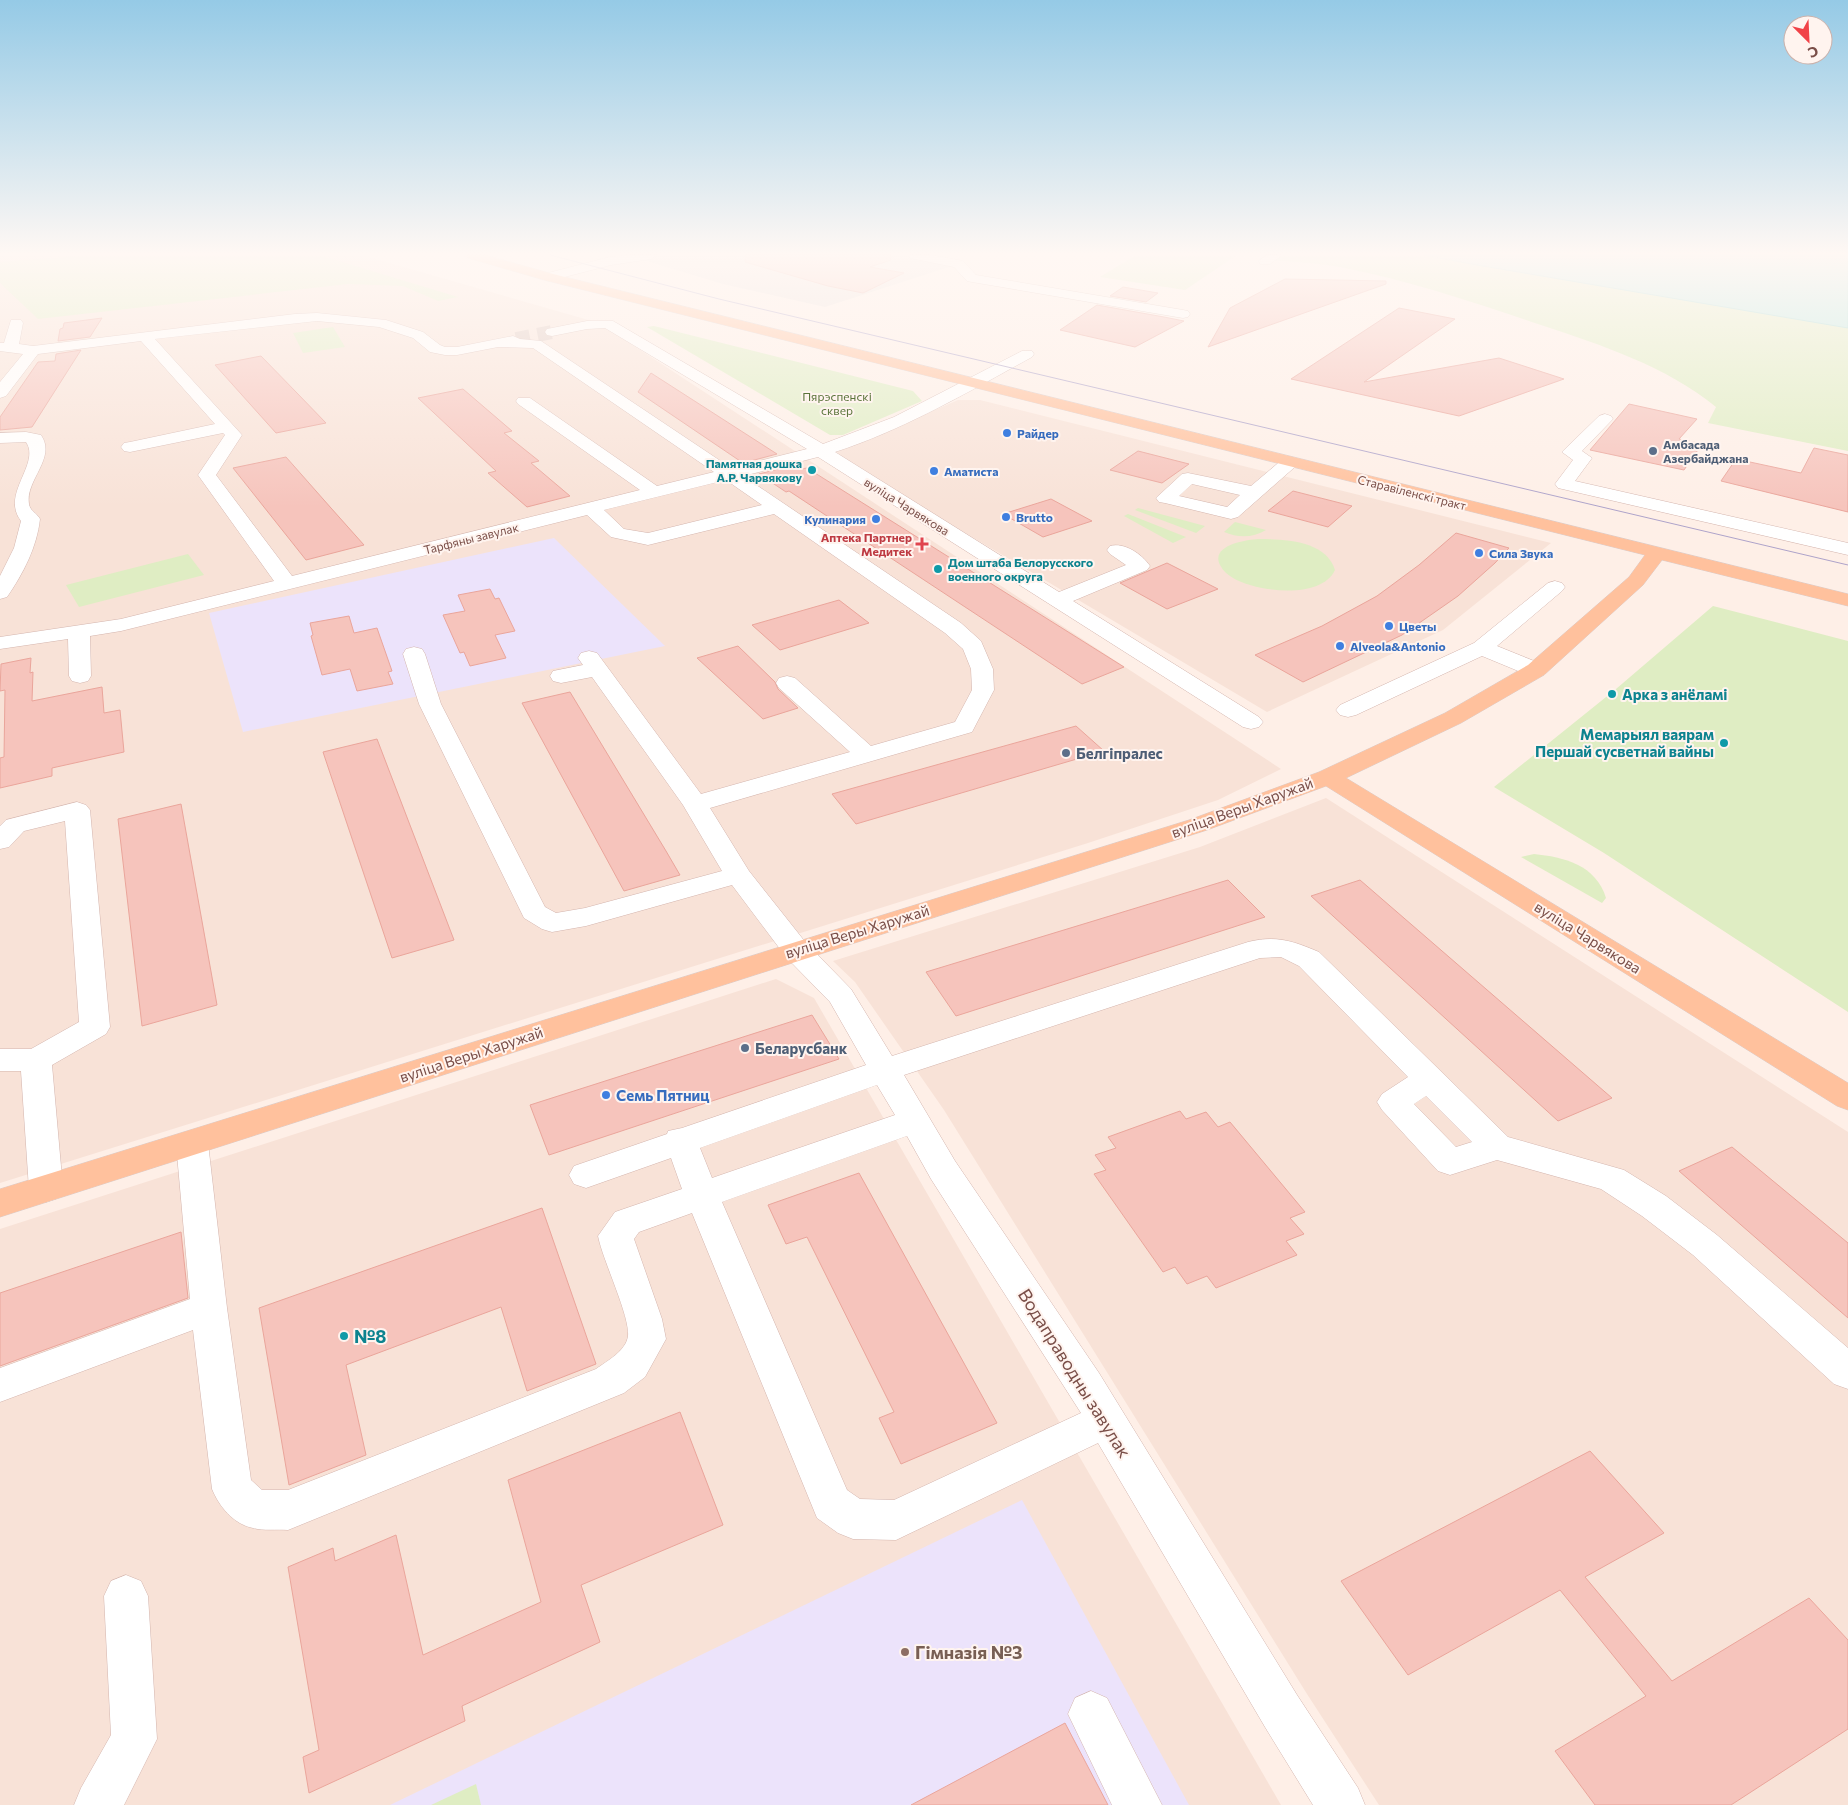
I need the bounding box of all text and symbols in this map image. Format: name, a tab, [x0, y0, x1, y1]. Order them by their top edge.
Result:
north arrow	[1783, 15, 1833, 65]
text: С	[1806, 43, 1821, 62]
park label: Пярэспенскі сквер	[802, 389, 872, 417]
place label: Райдер	[1017, 426, 1059, 440]
marker: Райдер	[1001, 427, 1013, 439]
place label: Амбасада Азербайджана	[1663, 437, 1748, 465]
marker: Амбасада Азербайджана	[1647, 445, 1659, 457]
place label: Памятная дошка А.Р. Чарвякову	[706, 456, 802, 484]
marker: Памятная дошка А.Р. Чарвякову	[806, 464, 818, 476]
place label: Аматиста	[944, 464, 998, 478]
marker: Аматиста	[928, 465, 940, 477]
street label: Старавіленскі тракт	[1356, 472, 1468, 512]
street label: вуліца Чарвякова	[862, 474, 952, 538]
place label: Brutto	[1016, 510, 1053, 524]
marker: Brutto	[1000, 511, 1012, 523]
place label: Кулинария	[804, 512, 866, 526]
marker: Кулинария	[870, 513, 882, 525]
street label: Тарфяны завулак	[422, 519, 520, 557]
place label: Аптека Партнер Медитек	[821, 530, 912, 558]
marker: Аптека Партнер Медитек	[916, 538, 928, 550]
place label: Сила Звука	[1489, 546, 1553, 560]
marker: Сила Звука	[1473, 547, 1485, 559]
place label: Дом штаба Белорусского военного округа	[948, 555, 1093, 583]
marker: Дом штаба Белорусского военного округа	[932, 563, 944, 575]
place label: Цветы	[1399, 619, 1436, 633]
marker: Цветы	[1383, 620, 1395, 632]
place label: Alveola&Antonio	[1350, 639, 1446, 653]
marker: Alveola&Antonio	[1334, 640, 1346, 652]
place label: Арка з анёламі	[1622, 685, 1728, 703]
marker: Арка з анёламі	[1606, 688, 1618, 700]
place label: Мемарыял ваярам Першай сусветнай вайны	[1535, 725, 1714, 760]
marker: Мемарыял ваярам Першай сусветнай вайны	[1718, 737, 1730, 749]
place label: Белгіпралес	[1076, 744, 1163, 762]
marker: Белгіпралес	[1060, 747, 1072, 759]
street label: вуліца Веры Харужай	[1169, 773, 1315, 841]
street label: вуліца Чарвякова	[1532, 897, 1644, 977]
street label: вуліца Веры Харужай	[783, 900, 931, 962]
street label: вуліца Веры Харужай	[397, 1022, 545, 1086]
place label: Беларусбанк	[755, 1039, 848, 1057]
marker: Беларусбанк	[739, 1042, 751, 1054]
place label: Семь Пятниц	[616, 1086, 709, 1104]
marker: Семь Пятниц	[600, 1089, 612, 1101]
street label: Водаправодны завулак	[1014, 1284, 1136, 1462]
place label: №8	[354, 1325, 386, 1347]
marker: №8	[338, 1330, 350, 1342]
place label: Гімназія №3	[915, 1641, 1023, 1663]
marker: Гімназія №3	[899, 1646, 911, 1658]

